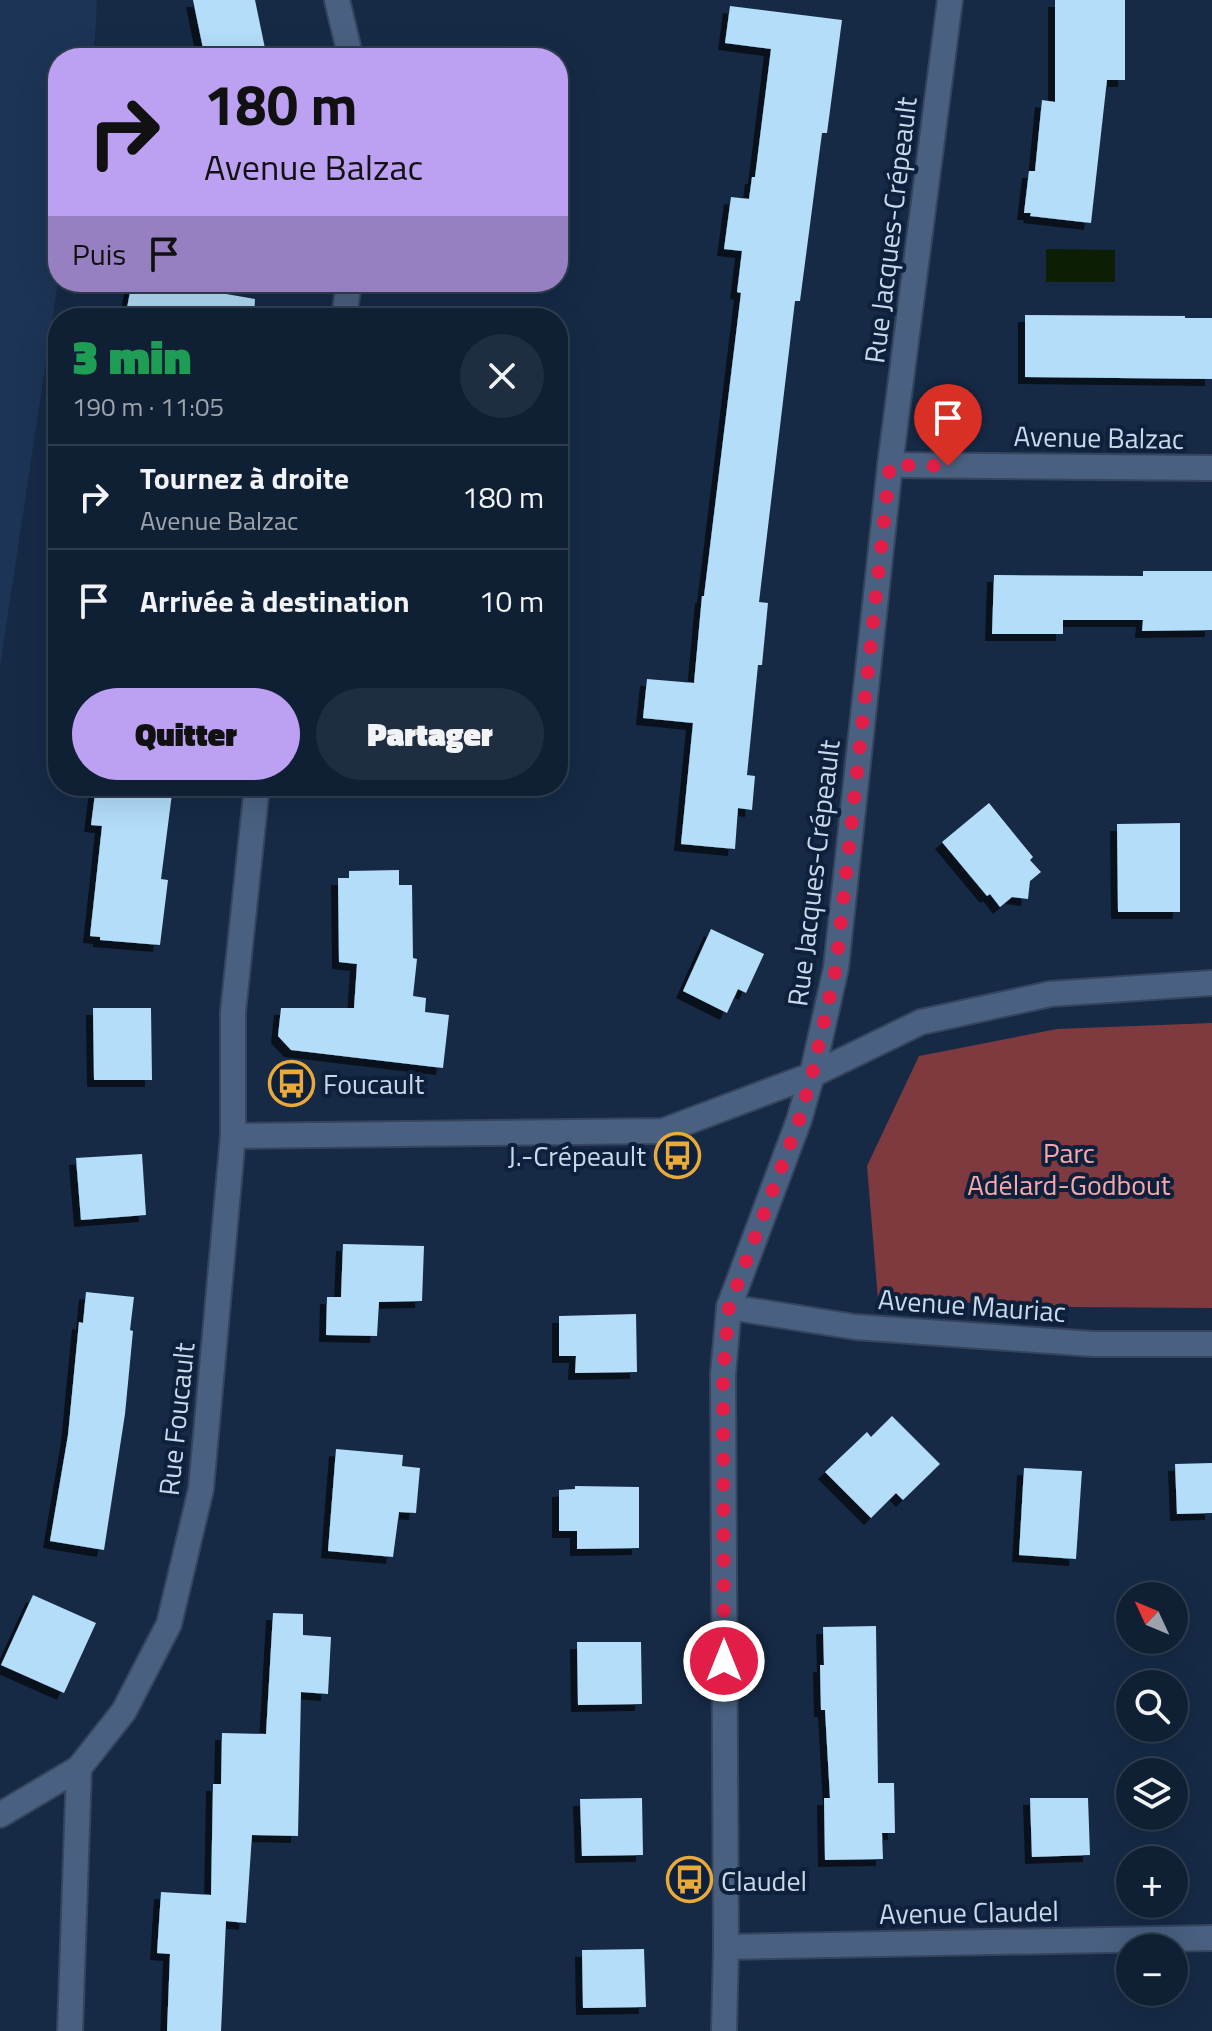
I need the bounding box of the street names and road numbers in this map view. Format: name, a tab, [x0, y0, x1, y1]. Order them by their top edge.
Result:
street label: Rue Jacques-Crépeault	[852, 94, 928, 366]
street label: Avenue Balzac	[1013, 414, 1185, 460]
street label: Rue Jacques-Crépeault	[775, 737, 851, 1009]
street label: Avenue Mauriac	[877, 1277, 1067, 1333]
street label: Rue Foucault	[147, 1340, 205, 1498]
street label: Avenue Claudel	[879, 1889, 1059, 1935]

